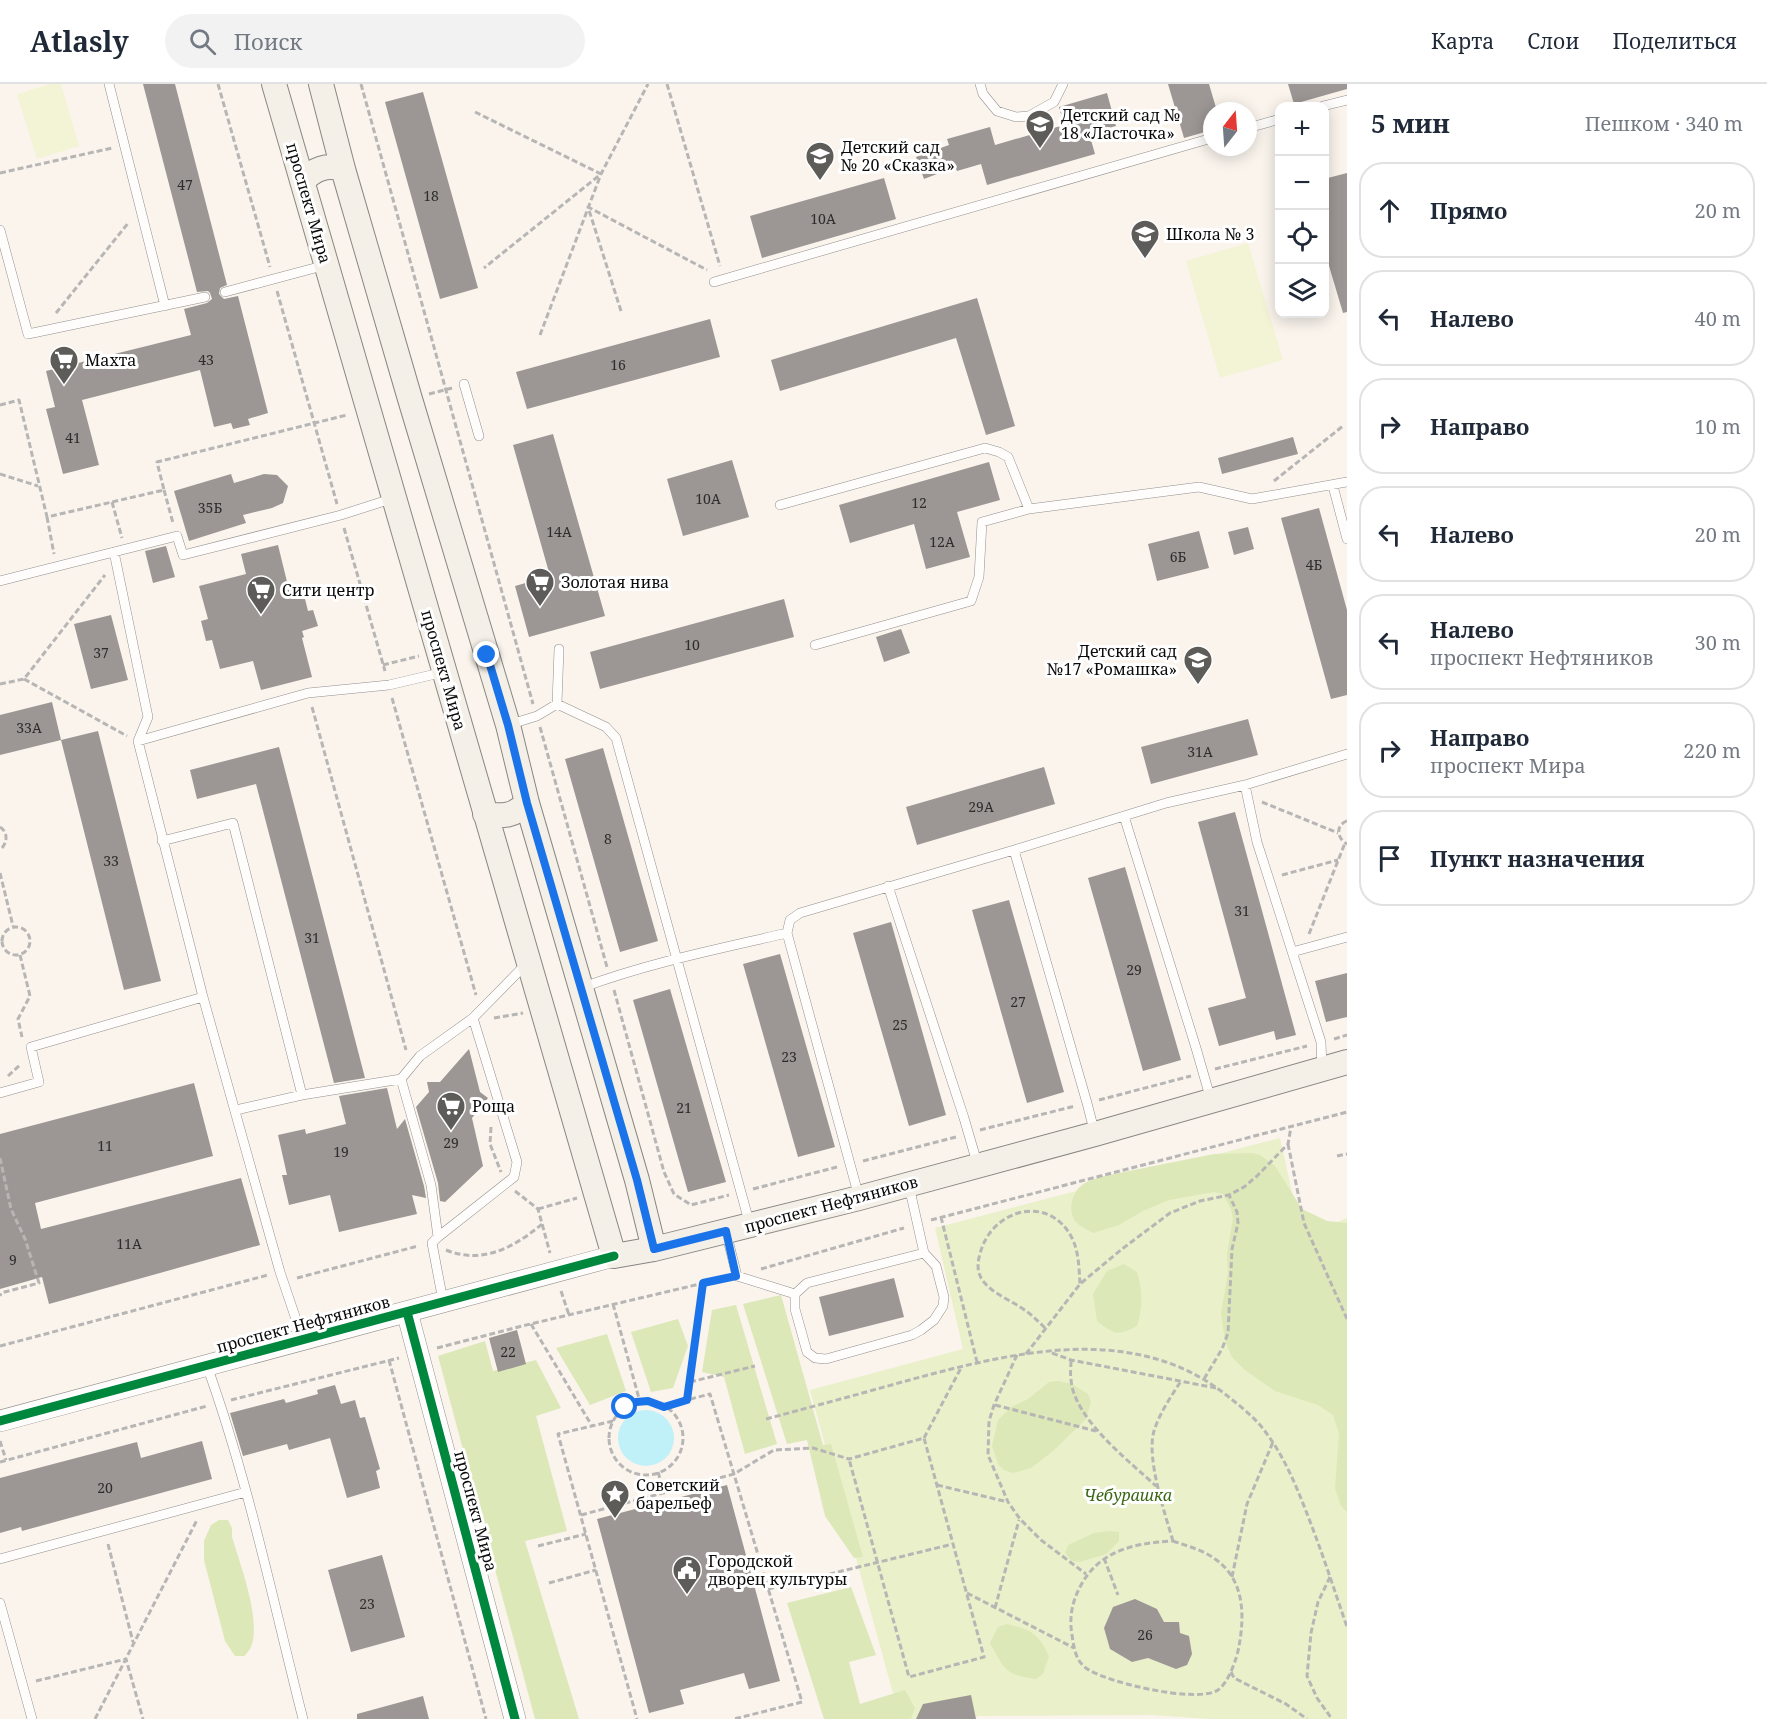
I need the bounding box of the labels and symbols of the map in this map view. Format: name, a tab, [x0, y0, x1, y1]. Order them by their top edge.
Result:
north arrow	[1203, 102, 1257, 156]
place label: Детский сад № 18 «Ласточка»	[1061, 104, 1180, 144]
school or university icon: Детский сад № 18 «Ласточка»	[1024, 108, 1056, 150]
place label: Детский сад № 20 «Сказка»	[841, 136, 955, 176]
street label: проспект Мира	[281, 140, 337, 266]
school or university icon: Детский сад № 20 «Сказка»	[804, 140, 836, 182]
house number: 47	[177, 175, 193, 194]
house number: 18	[423, 186, 439, 205]
house number: 10А	[810, 209, 836, 228]
school or university icon: Школа № 3	[1129, 218, 1161, 260]
place label: Школа № 3	[1166, 223, 1255, 245]
supermarket icon: Махта	[48, 344, 80, 386]
place label: Махта	[85, 349, 136, 371]
house number: 43	[198, 350, 214, 369]
house number: 16	[610, 355, 626, 374]
house number: 41	[65, 428, 81, 447]
house number: 10А	[695, 489, 721, 508]
house number: 12	[911, 493, 927, 512]
house number: 35Б	[198, 498, 222, 517]
house number: 14А	[546, 522, 572, 541]
house number: 12А	[929, 532, 955, 551]
house number: 6Б	[1170, 547, 1186, 566]
house number: 4Б	[1306, 555, 1322, 574]
supermarket icon: Золотая нива	[524, 566, 556, 608]
place label: Золотая нива	[561, 571, 669, 593]
supermarket icon: Сити центр	[245, 574, 277, 616]
place label: Сити центр	[282, 579, 375, 601]
street label: проспект Мира	[416, 607, 472, 733]
house number: 10	[684, 635, 700, 654]
place label: Детский сад №17 «Ромашка»	[1047, 640, 1177, 680]
route end	[473, 641, 499, 667]
house number: 37	[93, 643, 109, 662]
school or university icon: Детский сад №17 «Ромашка»	[1182, 644, 1214, 686]
house number: 33А	[16, 718, 42, 737]
house number: 31А	[1187, 742, 1213, 761]
house number: 29А	[968, 797, 994, 816]
house number: 8	[604, 829, 612, 848]
house number: 33	[103, 851, 119, 870]
house number: 31	[1234, 901, 1250, 920]
house number: 31	[304, 928, 320, 947]
house number: 29	[1126, 960, 1142, 979]
house number: 27	[1010, 992, 1026, 1011]
house number: 25	[892, 1015, 908, 1034]
house number: 23	[781, 1047, 797, 1066]
supermarket icon: Роща	[435, 1090, 467, 1132]
place label: Роща	[472, 1095, 515, 1117]
house number: 21	[676, 1098, 692, 1117]
house number: 29	[443, 1133, 459, 1152]
house number: 11	[97, 1136, 113, 1155]
house number: 19	[333, 1142, 349, 1161]
street label: проспект Нефтяников	[742, 1170, 920, 1238]
house number: 11А	[116, 1234, 142, 1253]
house number: 9	[9, 1250, 17, 1269]
street label: проспект Нефтяников	[214, 1290, 392, 1358]
house number: 22	[500, 1342, 516, 1361]
route start	[611, 1393, 637, 1419]
street label: проспект Мира	[449, 1448, 503, 1574]
place label: Советский барельеф	[636, 1474, 720, 1514]
house number: 20	[97, 1478, 113, 1497]
place icon: Советский барельеф	[599, 1478, 631, 1520]
park label: Чебурашка	[1084, 1484, 1172, 1506]
place label: Городской дворец культуры	[708, 1550, 847, 1590]
public building icon: Городской дворец культуры	[671, 1554, 703, 1596]
house number: 23	[359, 1594, 375, 1613]
house number: 26	[1137, 1625, 1153, 1644]

